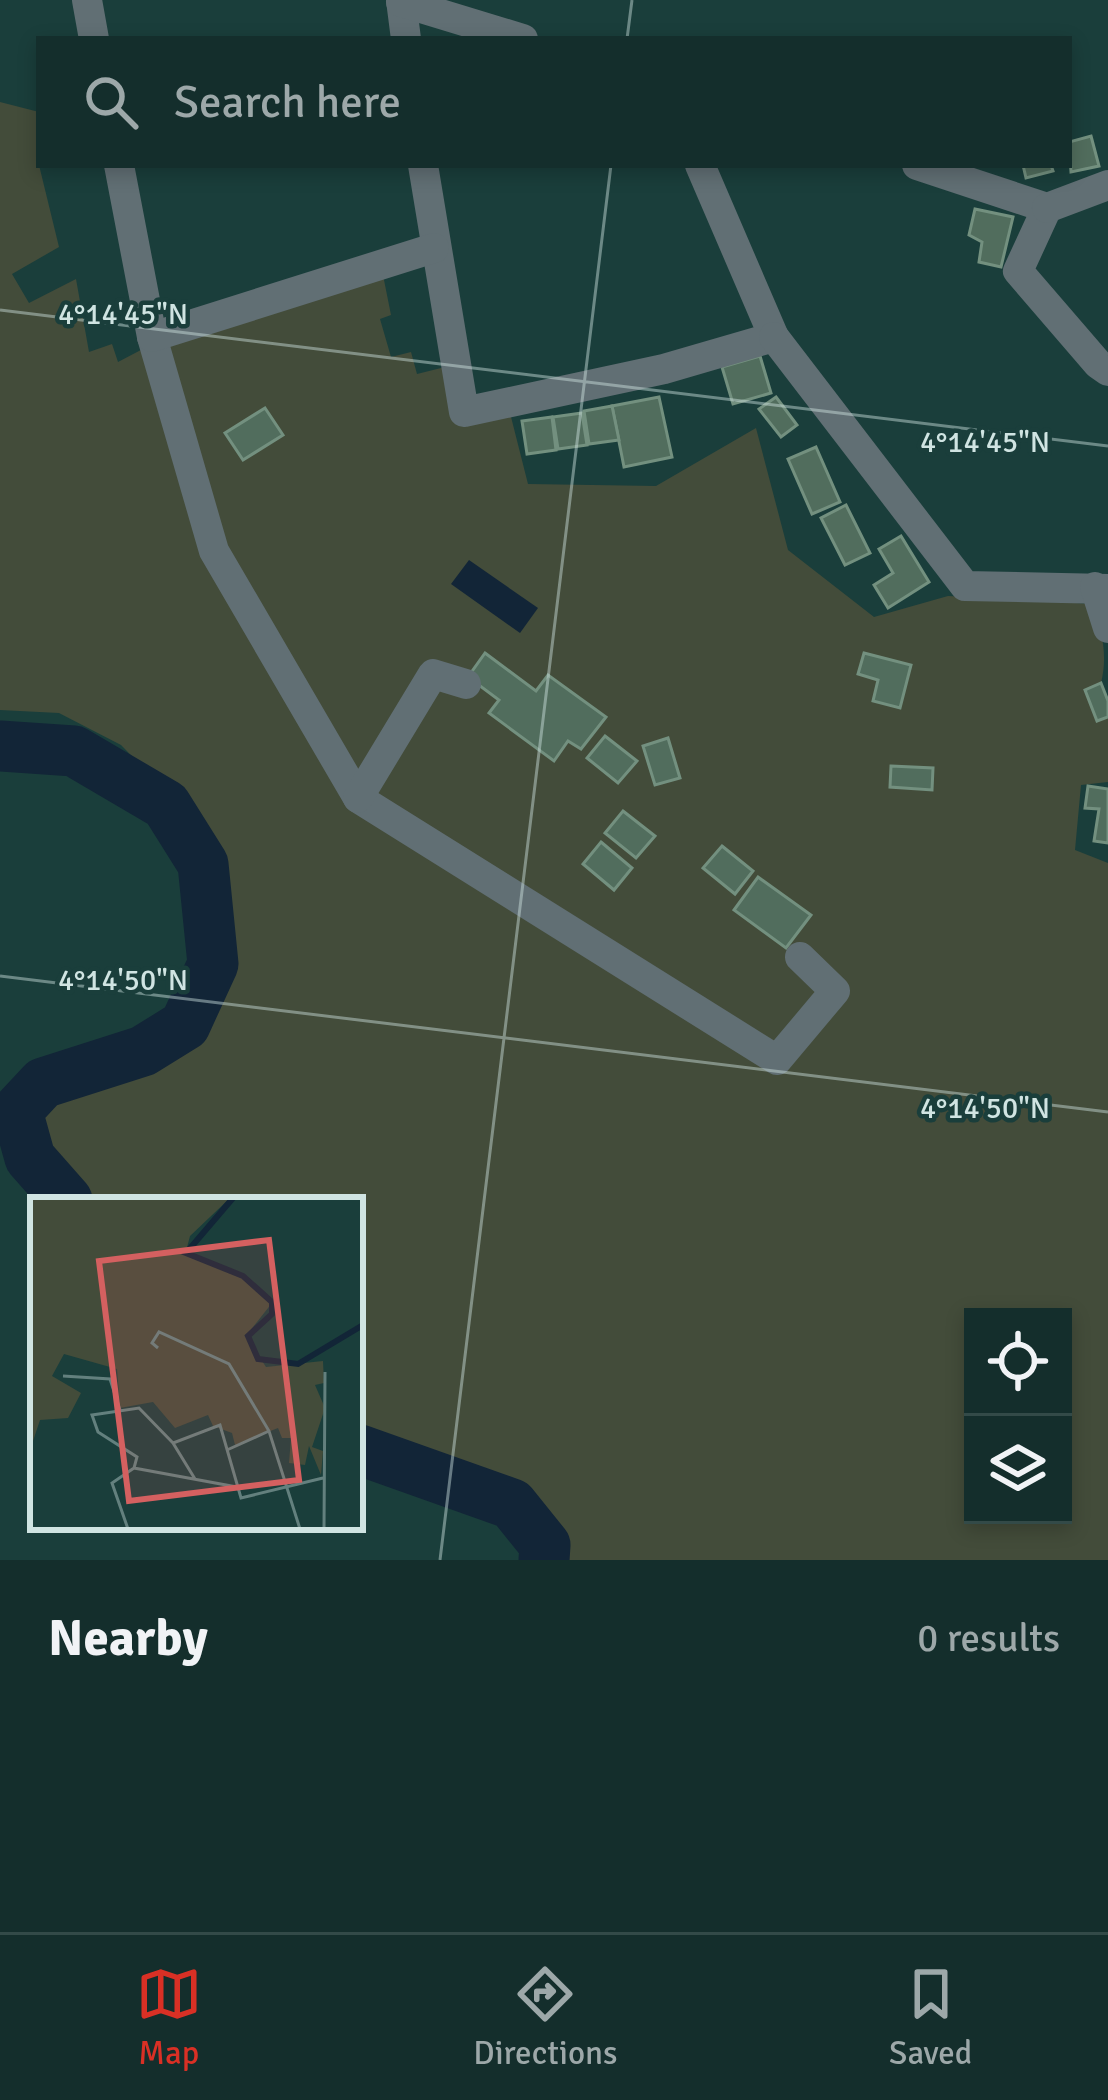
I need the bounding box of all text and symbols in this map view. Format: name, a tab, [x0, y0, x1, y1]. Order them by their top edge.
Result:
search box	[36, 36, 1072, 168]
icon: search	[78, 69, 144, 135]
text: Search here	[174, 75, 401, 130]
text: 4°14'45"N	[58, 296, 188, 333]
text: 4°14'45"N	[920, 424, 1050, 461]
text: 4°14'50"N	[58, 962, 188, 999]
text: 4°14'50"N	[920, 1090, 1050, 1127]
inset map	[30, 1197, 363, 1530]
map controls	[964, 1308, 1072, 1524]
button: locate	[964, 1308, 1072, 1416]
button: layers	[964, 1416, 1072, 1524]
text: Nearby	[48, 1607, 208, 1670]
text: 0 results	[917, 1614, 1060, 1662]
tab: Map	[136, 1961, 202, 2074]
tab: Directions	[473, 1961, 618, 2074]
tab: Saved	[889, 1961, 972, 2074]

